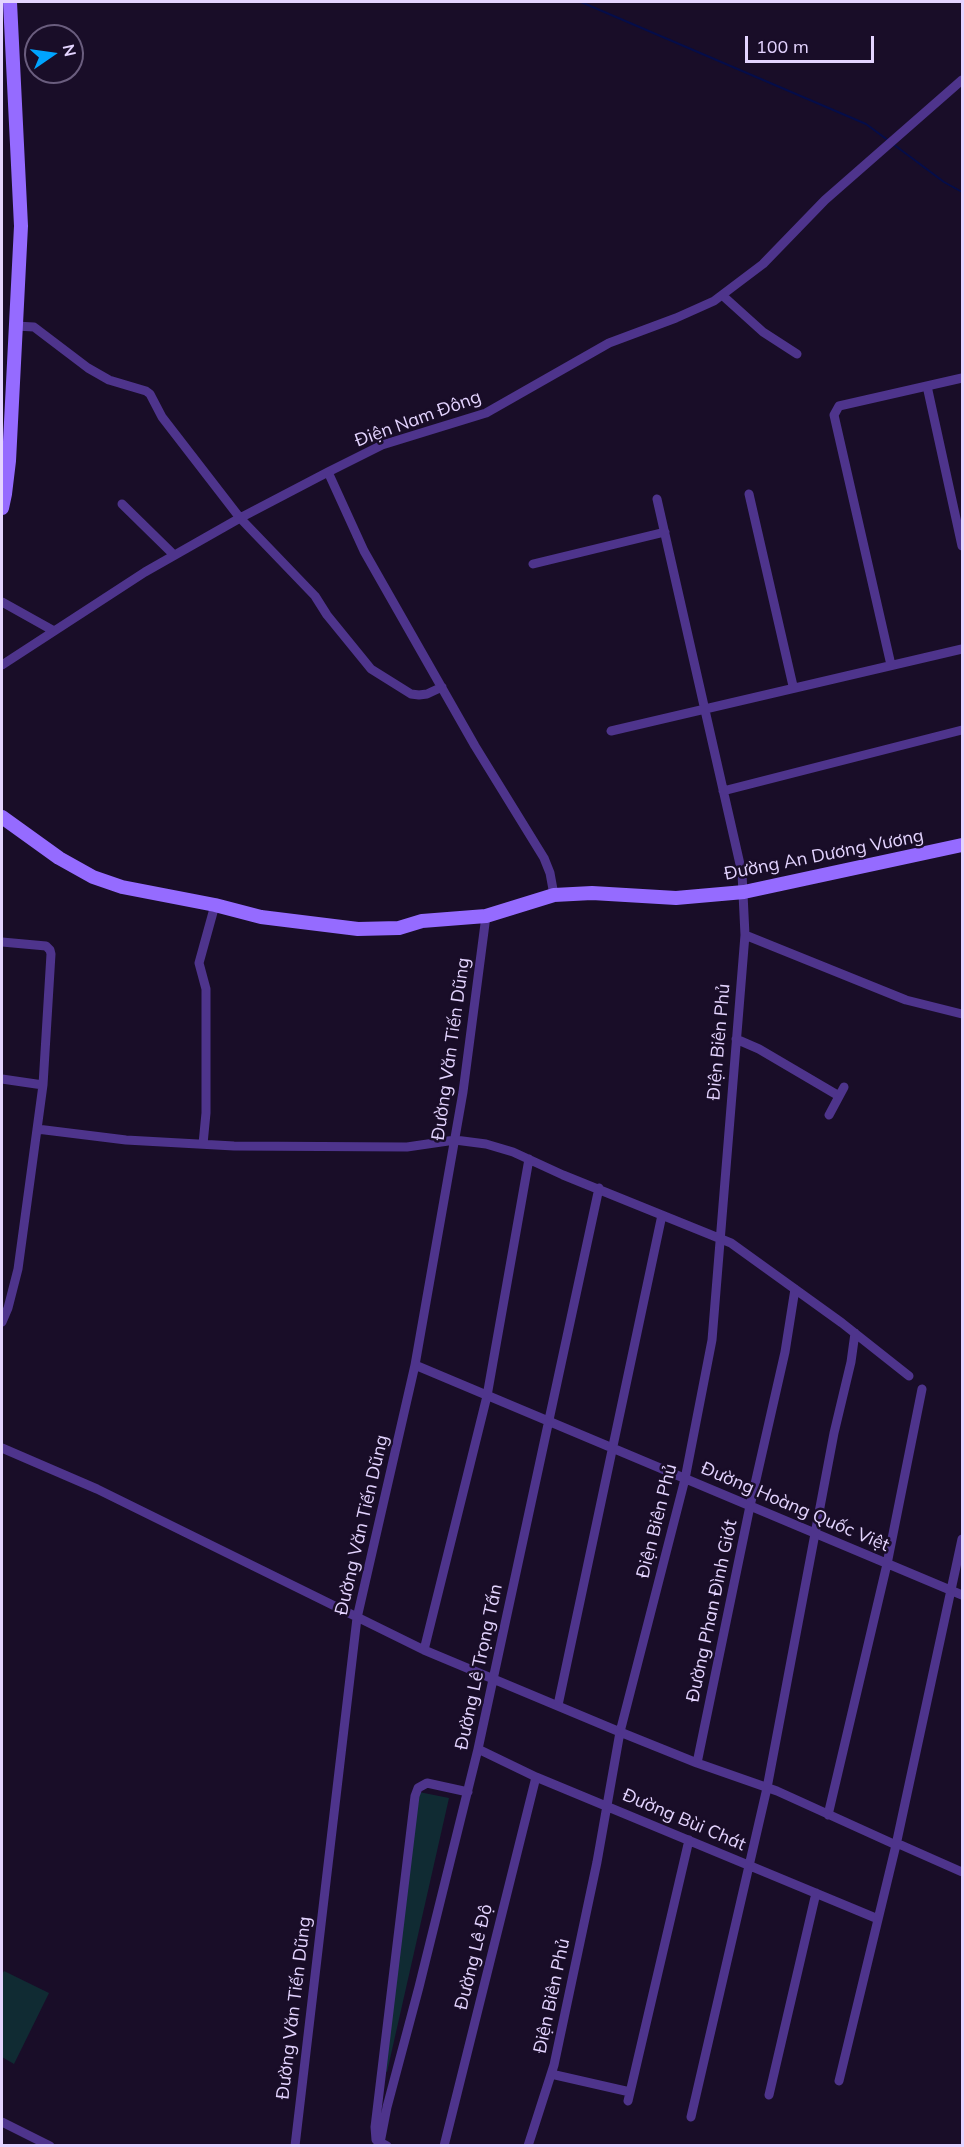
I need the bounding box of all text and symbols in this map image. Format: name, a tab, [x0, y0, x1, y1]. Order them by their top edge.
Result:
north arrow	[24, 24, 84, 84]
scale bar	[748, 24, 877, 62]
text: 100 m	[756, 35, 809, 58]
text: N	[58, 42, 81, 59]
street label: Điện Nam Đông	[352, 386, 484, 452]
street label: Đường An Dương Vương	[722, 825, 926, 885]
street label: Đường Văn Tiến Dũng	[427, 956, 475, 1142]
street label: Điện Biên Phủ	[703, 983, 735, 1101]
street label: Đường Văn Tiến Dũng	[331, 1433, 393, 1617]
street label: Đường Hoàng Quốc Việt	[698, 1458, 892, 1556]
street label: Điện Biên Phủ	[632, 1462, 682, 1580]
street label: Đường Phan Đình Giót	[682, 1518, 742, 1704]
street label: Đường Lê Trọng Tấn	[451, 1582, 507, 1752]
street label: Đường Bùi Chát	[619, 1784, 749, 1856]
street label: Đường Lê Độ	[450, 1902, 498, 2012]
street label: Đường Văn Tiến Dũng	[272, 1915, 316, 2101]
street label: Điện Biên Phủ	[529, 1937, 575, 2055]

